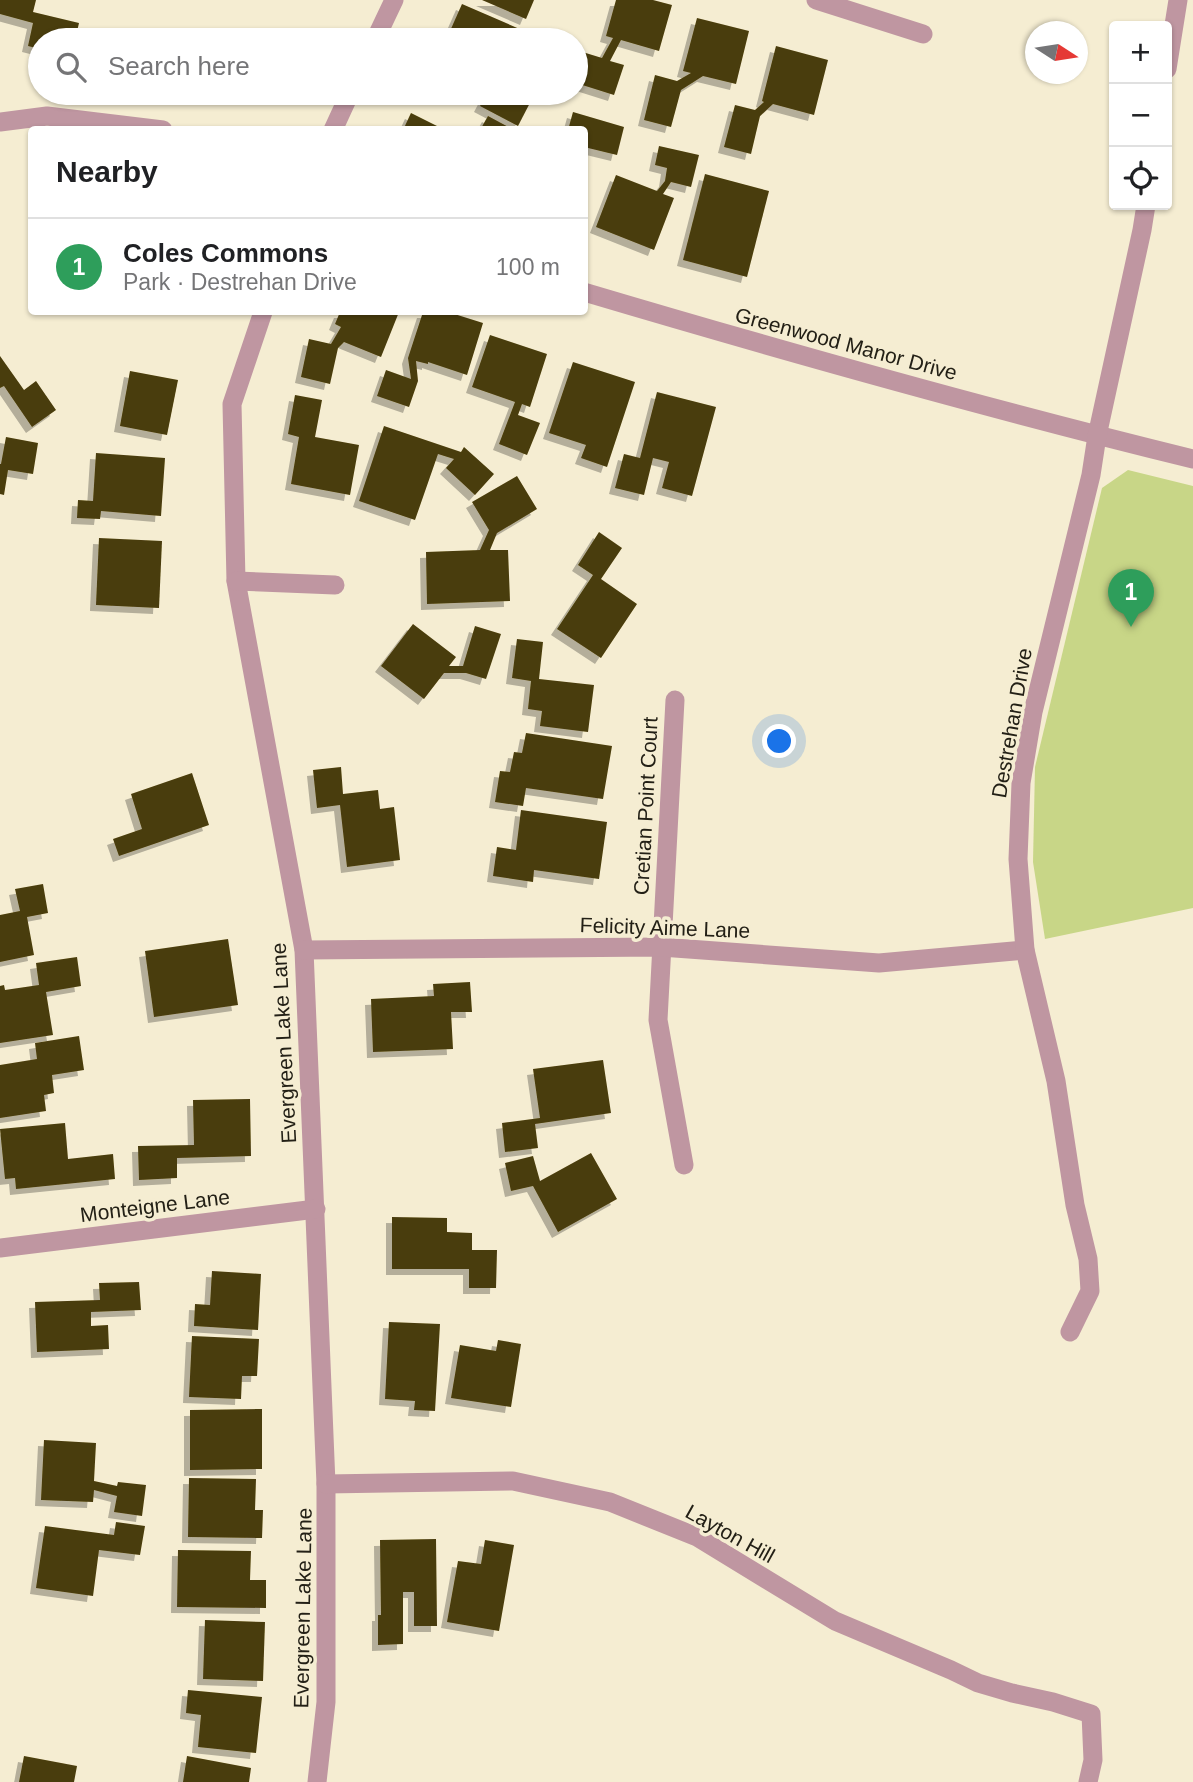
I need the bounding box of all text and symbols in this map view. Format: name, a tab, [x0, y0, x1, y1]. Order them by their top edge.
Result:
north arrow	[1025, 21, 1088, 84]
map controls	[1109, 21, 1172, 210]
button: +	[1109, 21, 1172, 84]
search box	[28, 28, 588, 105]
icon: search	[52, 48, 90, 86]
text: Search here	[108, 51, 250, 81]
button: −	[1109, 84, 1172, 147]
button: locate	[1109, 147, 1172, 210]
text: Nearby	[56, 155, 158, 188]
text: Coles Commons	[123, 238, 328, 268]
text: 1	[73, 254, 85, 280]
text: 100 m	[496, 254, 560, 280]
text: Park · Destrehan Drive	[123, 269, 357, 295]
street label: Greenwood Manor Drive	[733, 303, 960, 384]
pin: 1	[1108, 569, 1154, 627]
street label: Destrehan Drive	[987, 646, 1036, 800]
street label: Cretian Point Court	[629, 716, 662, 896]
your location	[762, 724, 796, 758]
street label: Felicity Aime Lane	[579, 913, 751, 942]
street label: Evergreen Lake Lane	[267, 942, 300, 1144]
street label: Monteigne Lane	[79, 1185, 231, 1226]
street label: Layton Hill	[682, 1500, 779, 1567]
street label: Evergreen Lake Lane	[289, 1507, 316, 1709]

